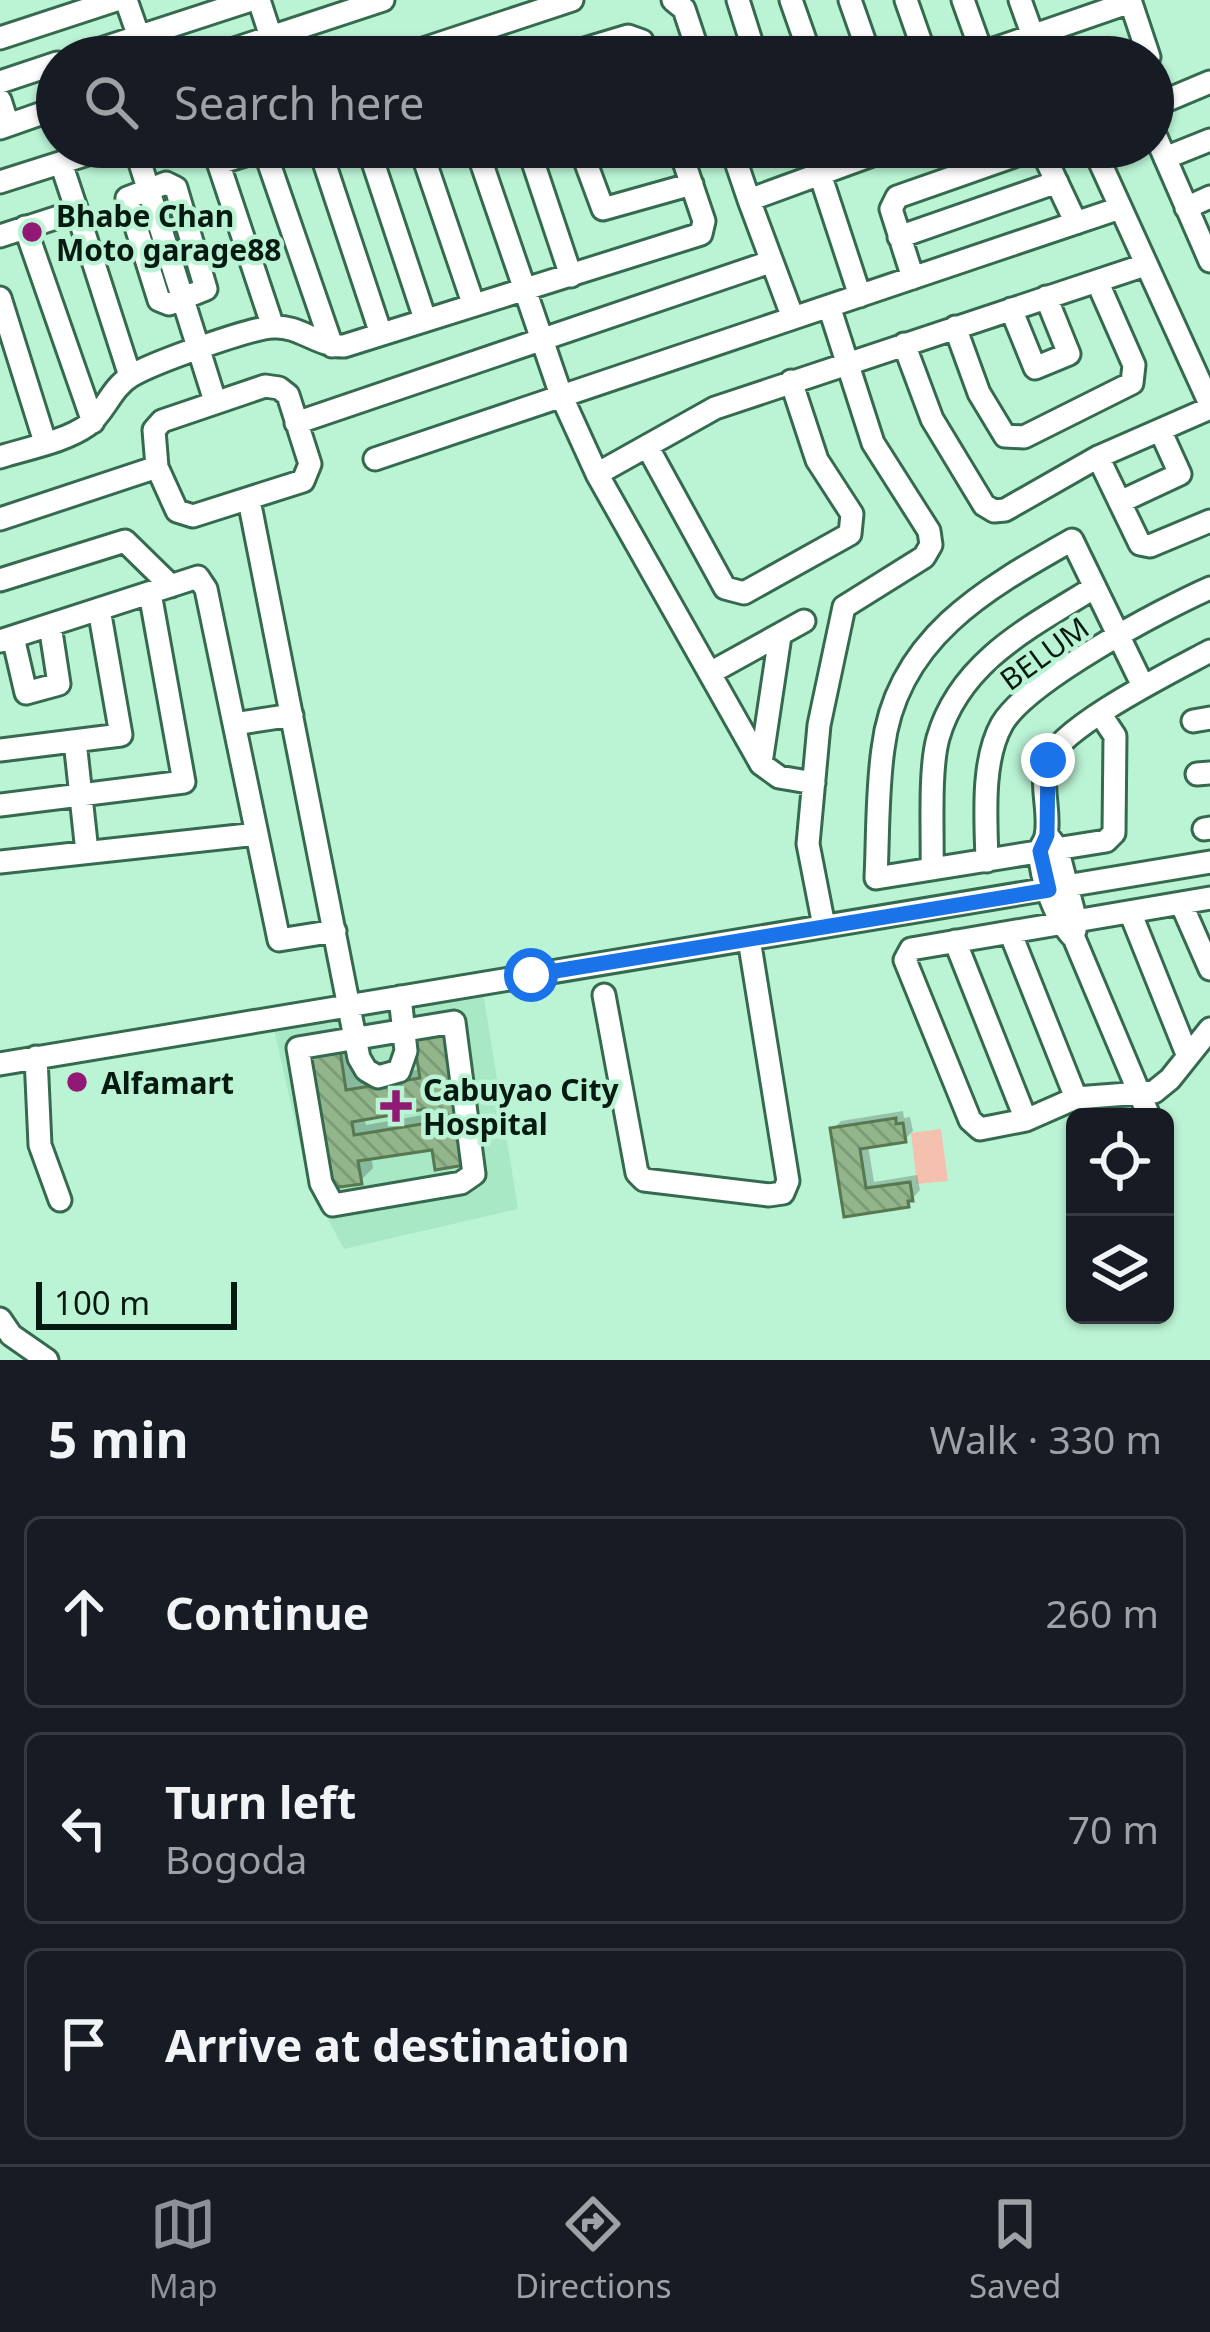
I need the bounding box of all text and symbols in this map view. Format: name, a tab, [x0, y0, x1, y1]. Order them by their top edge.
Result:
search box	[36, 36, 1174, 168]
icon: search	[78, 69, 144, 135]
text: Search here	[174, 72, 424, 133]
place label: Bhabe Chan Moto garage88	[56, 195, 282, 270]
marker: Bhabe Chan Moto garage88	[19, 219, 45, 245]
street label: BELUM	[991, 607, 1097, 699]
route end	[1021, 733, 1075, 787]
route start	[504, 948, 558, 1002]
place label: Alfamart	[101, 1062, 234, 1103]
marker: Alfamart	[64, 1069, 90, 1095]
place label: Cabuyao City Hospital	[423, 1069, 620, 1144]
marker: Cabuyao City Hospital	[380, 1090, 412, 1122]
map controls	[1066, 1108, 1174, 1324]
button: locate	[1066, 1108, 1174, 1216]
button: layers	[1066, 1216, 1174, 1324]
scale bar	[36, 1276, 237, 1329]
text: 100 m	[54, 1280, 150, 1325]
text: 5 min	[48, 1403, 189, 1473]
text: Walk · 330 m	[929, 1412, 1162, 1465]
icon: ahead	[51, 1579, 117, 1645]
text: Continue	[165, 1582, 370, 1643]
text: 260 m	[1045, 1586, 1159, 1639]
text: Turn left	[165, 1771, 356, 1832]
icon: left	[51, 1795, 117, 1861]
text: 70 m	[1068, 1802, 1159, 1855]
text: Bogoda	[165, 1832, 307, 1885]
icon: arrive	[51, 2011, 117, 2077]
text: Arrive at destination	[165, 2014, 630, 2075]
tab: Map	[149, 2191, 217, 2308]
tab: Directions	[515, 2191, 672, 2308]
tab: Saved	[969, 2191, 1061, 2308]

